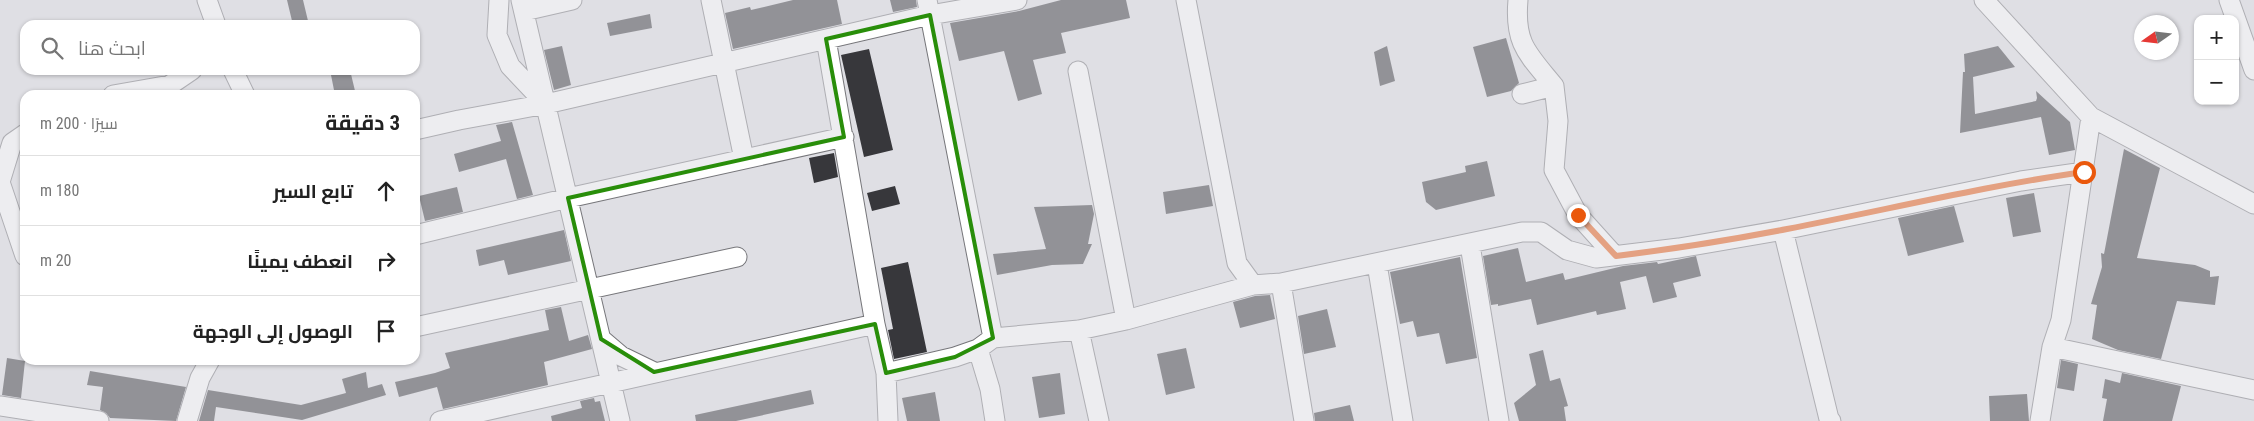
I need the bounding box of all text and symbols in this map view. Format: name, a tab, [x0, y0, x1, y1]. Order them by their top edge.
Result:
north arrow	[2134, 15, 2179, 60]
map controls	[2194, 15, 2239, 105]
button: +	[2194, 15, 2239, 60]
search box	[20, 20, 420, 75]
icon: search	[38, 34, 66, 62]
text: ابحث هنا	[78, 37, 146, 60]
button: −	[2194, 60, 2239, 105]
text: 3 دقيقة	[325, 111, 400, 135]
text: سيرًا · 200 m	[40, 114, 118, 133]
route start	[2073, 161, 2096, 184]
icon: ahead	[372, 177, 400, 205]
text: تابع السير	[273, 180, 353, 203]
text: 180 m	[40, 181, 79, 200]
route end	[1567, 204, 1590, 227]
icon: right	[372, 247, 400, 275]
text: انعطف يمينًا	[247, 250, 353, 273]
text: 20 m	[40, 251, 72, 270]
icon: arrive	[372, 317, 400, 345]
text: الوصول إلى الوجهة	[193, 320, 353, 343]

